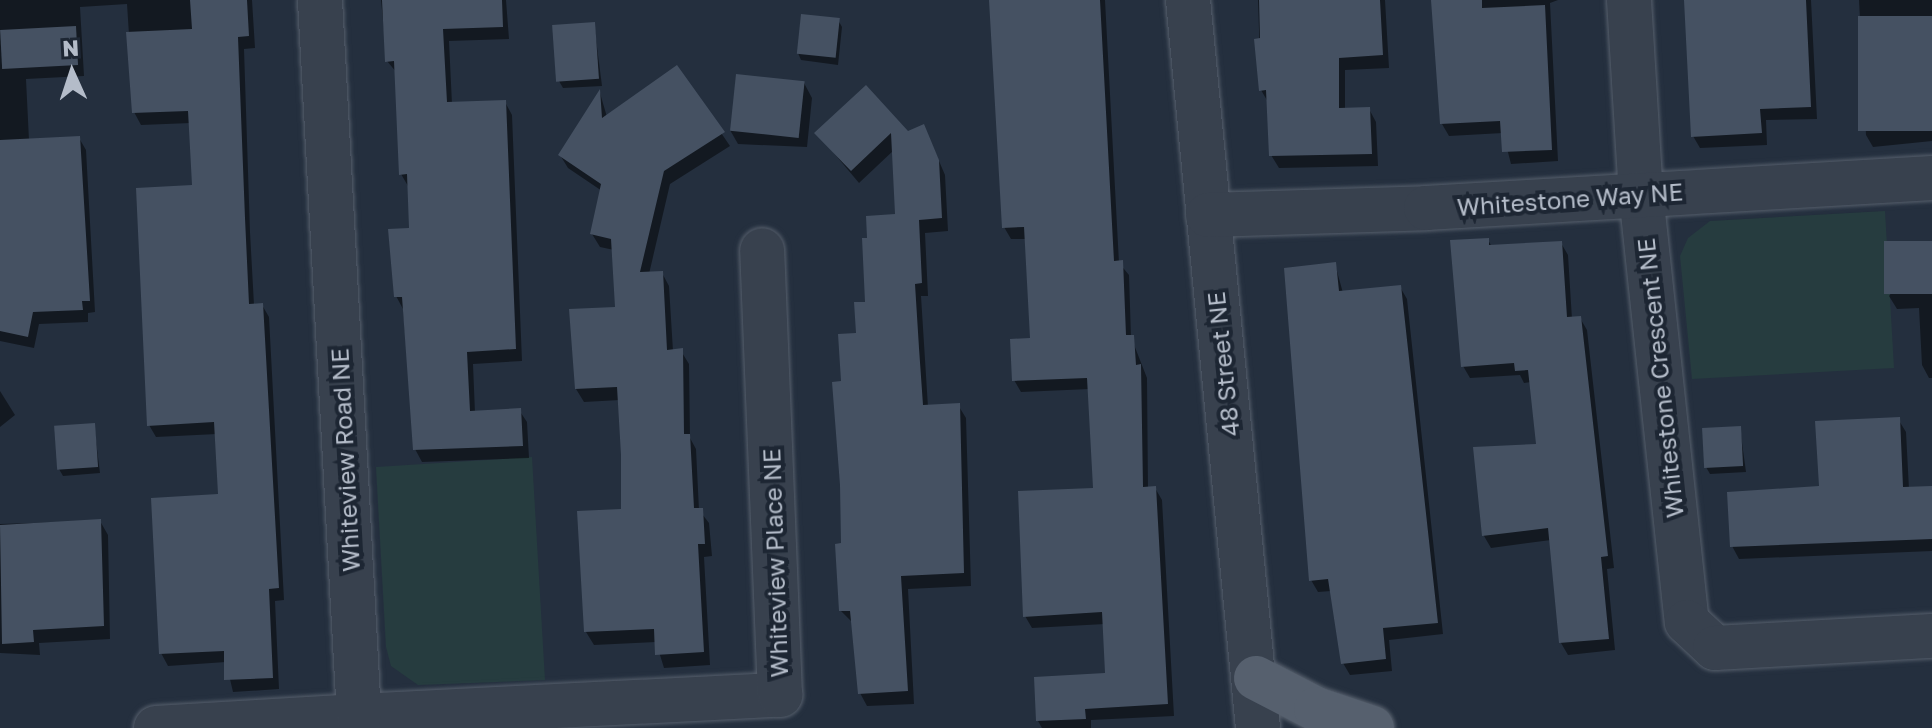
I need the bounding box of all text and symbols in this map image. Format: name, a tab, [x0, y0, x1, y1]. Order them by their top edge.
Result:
north arrow	[32, 32, 112, 112]
text: N	[62, 34, 80, 61]
street label: Whitestone Way NE	[1456, 177, 1684, 221]
street label: Whitestone Crescent NE	[1631, 237, 1689, 519]
street label: 48 Street NE	[1201, 290, 1245, 438]
street label: Whiteview Road NE	[325, 347, 365, 573]
street label: Whiteview Place NE	[757, 448, 793, 678]

